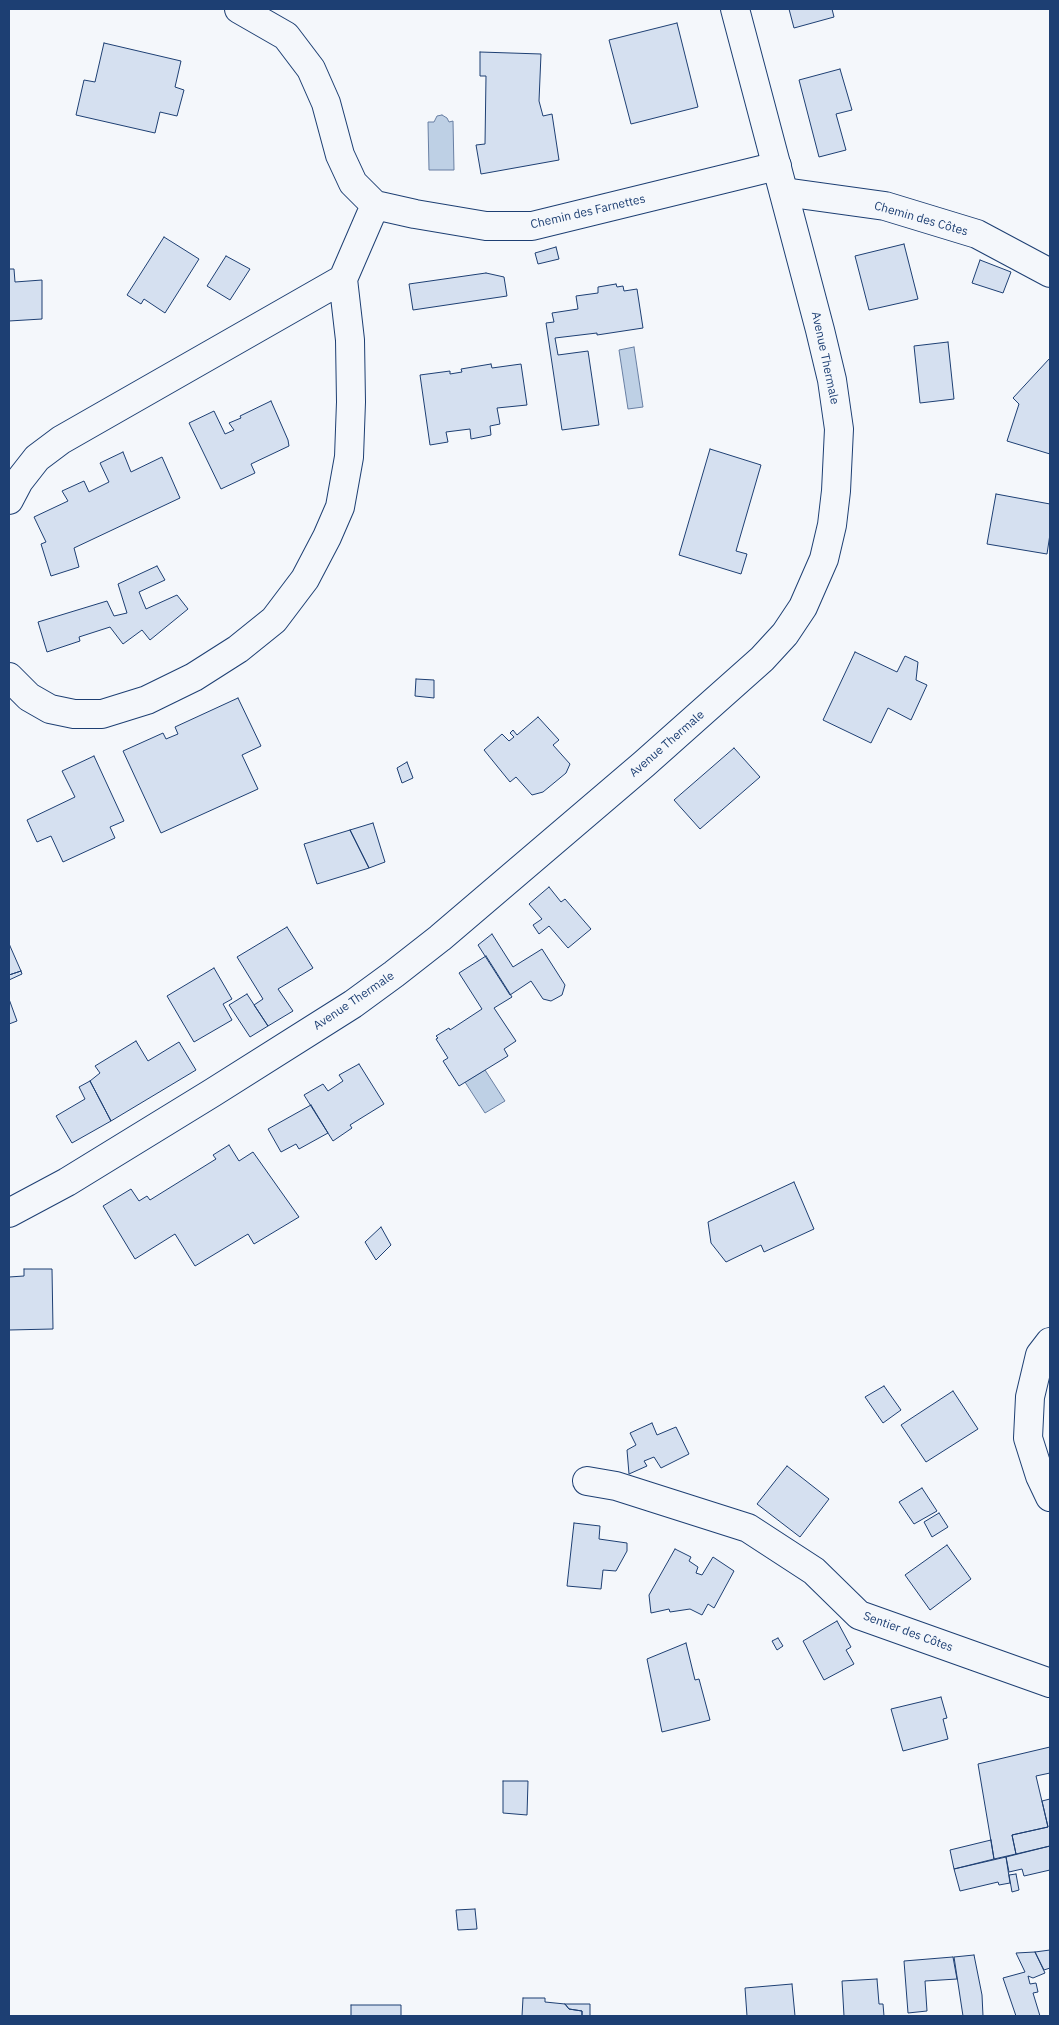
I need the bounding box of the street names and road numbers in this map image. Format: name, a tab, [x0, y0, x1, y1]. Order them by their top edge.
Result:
street label: Chemin des Farnettes	[529, 192, 647, 232]
street label: Chemin des Côtes	[872, 199, 970, 239]
street label: Avenue Thermale	[808, 310, 842, 406]
street label: Avenue Thermale	[627, 708, 707, 780]
street label: Avenue Thermale	[311, 969, 397, 1033]
street label: Sentier des Côtes	[861, 1609, 955, 1655]

